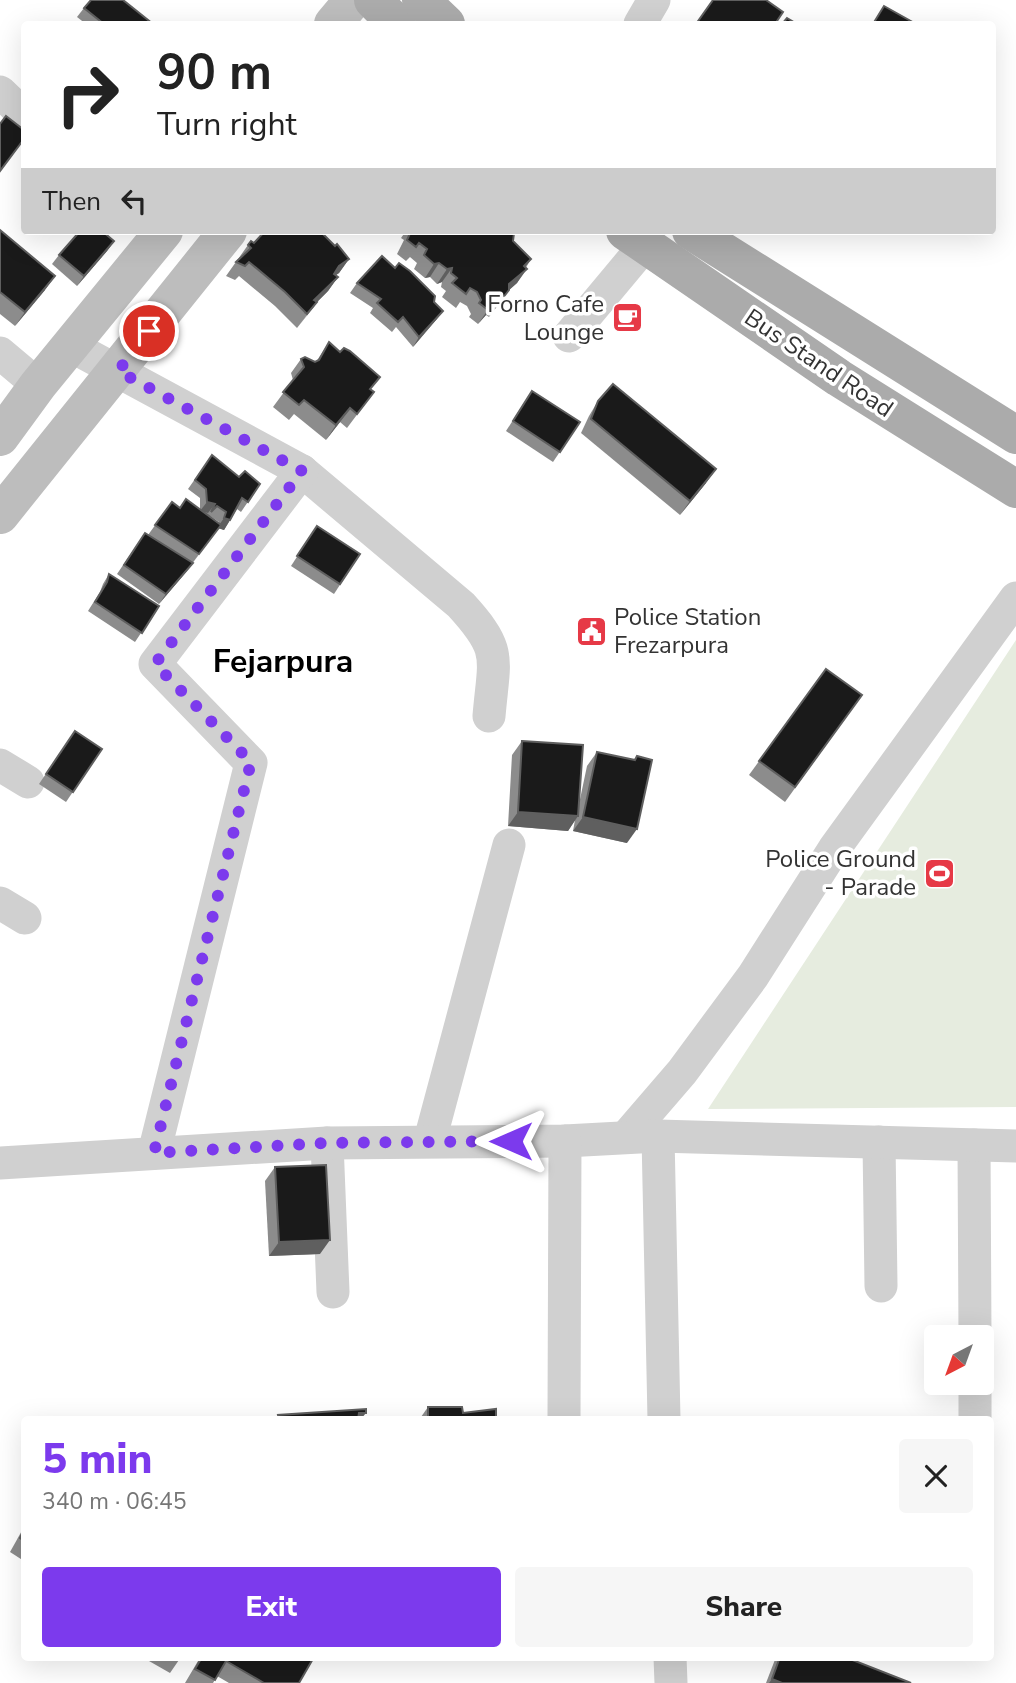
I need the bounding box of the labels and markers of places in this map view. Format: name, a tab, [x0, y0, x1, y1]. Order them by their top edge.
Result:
place label: Forno Cafe Lounge	[487, 288, 604, 348]
pin	[119, 301, 179, 361]
cafe icon: Forno Cafe Lounge	[610, 301, 644, 335]
place label: Police Station Frezarpura	[614, 601, 761, 661]
public building icon: Police Station Frezarpura	[574, 614, 608, 648]
place label: Police Ground - Parade	[765, 843, 916, 903]
sports icon: Police Ground - Parade	[922, 856, 956, 890]

